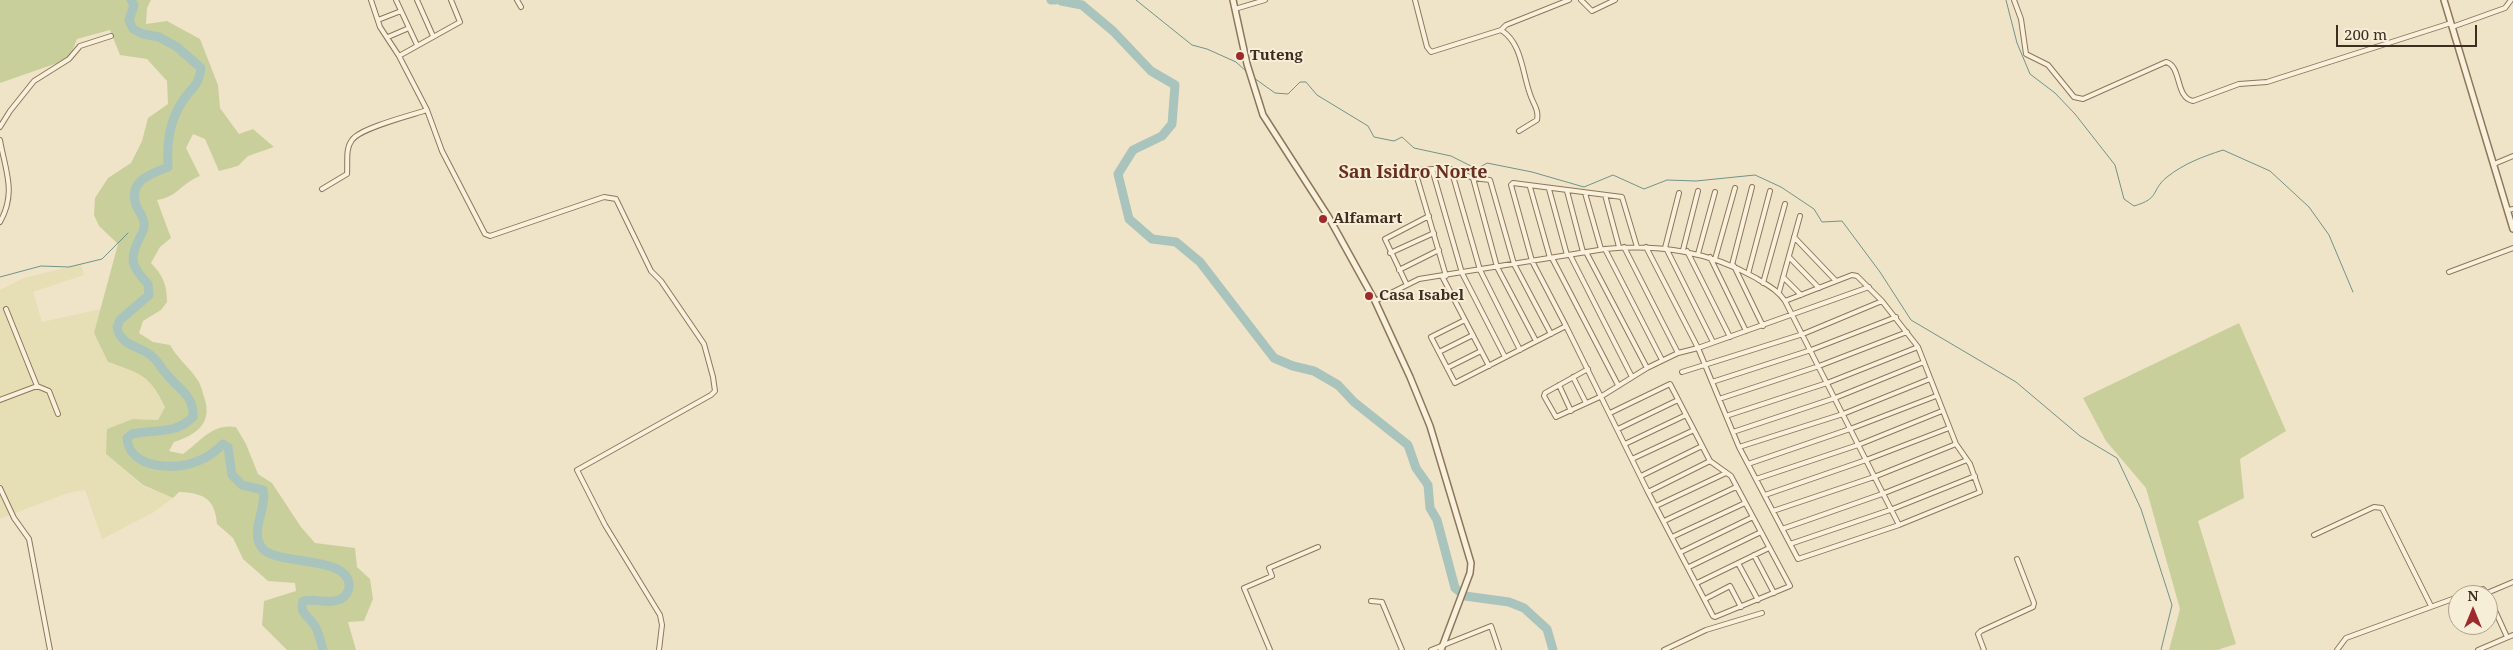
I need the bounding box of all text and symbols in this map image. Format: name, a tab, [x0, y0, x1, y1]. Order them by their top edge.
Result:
scale bar	[2338, 15, 2479, 47]
text: 200 m	[2344, 24, 2387, 44]
place label: Tuteng	[1250, 47, 1303, 65]
marker: Tuteng	[1234, 50, 1246, 62]
district label: San Isidro Norte	[1338, 162, 1488, 184]
place label: Alfamart	[1333, 210, 1402, 228]
marker: Alfamart	[1317, 213, 1329, 225]
place label: Casa Isabel	[1379, 287, 1464, 305]
marker: Casa Isabel	[1363, 290, 1375, 302]
north arrow	[2448, 585, 2498, 635]
text: N	[2467, 586, 2479, 605]

